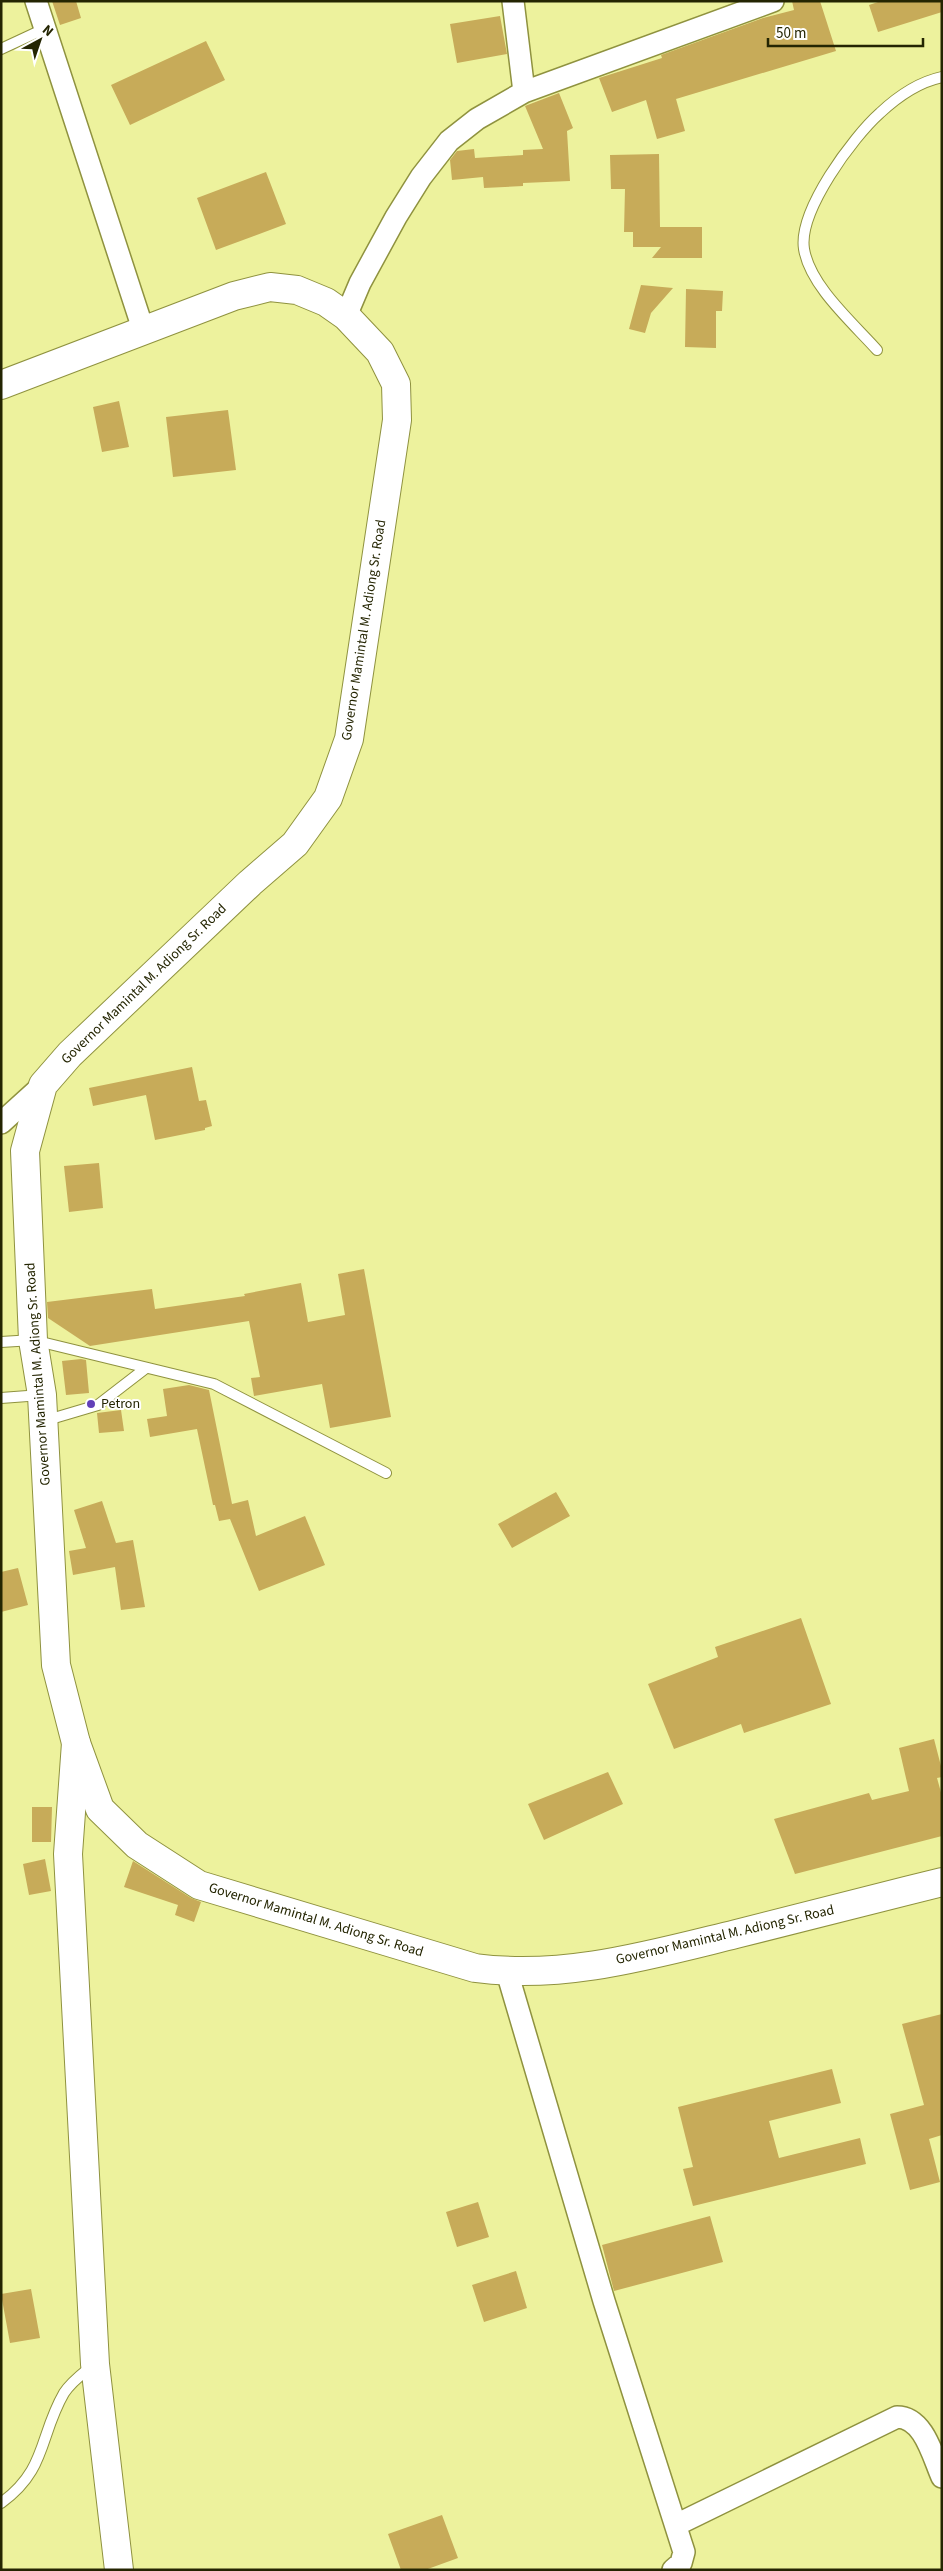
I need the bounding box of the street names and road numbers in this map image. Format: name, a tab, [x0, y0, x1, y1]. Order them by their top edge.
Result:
street label: Governor Mamintal M. Adiong Sr. Road	[337, 518, 391, 742]
street label: Governor Mamintal M. Adiong Sr. Road	[57, 899, 231, 1069]
street label: Governor Mamintal M. Adiong Sr. Road	[20, 1262, 56, 1486]
street label: Governor Mamintal M. Adiong Sr. Road	[206, 1878, 426, 1962]
street label: Governor Mamintal M. Adiong Sr. Road	[614, 1900, 836, 1970]

